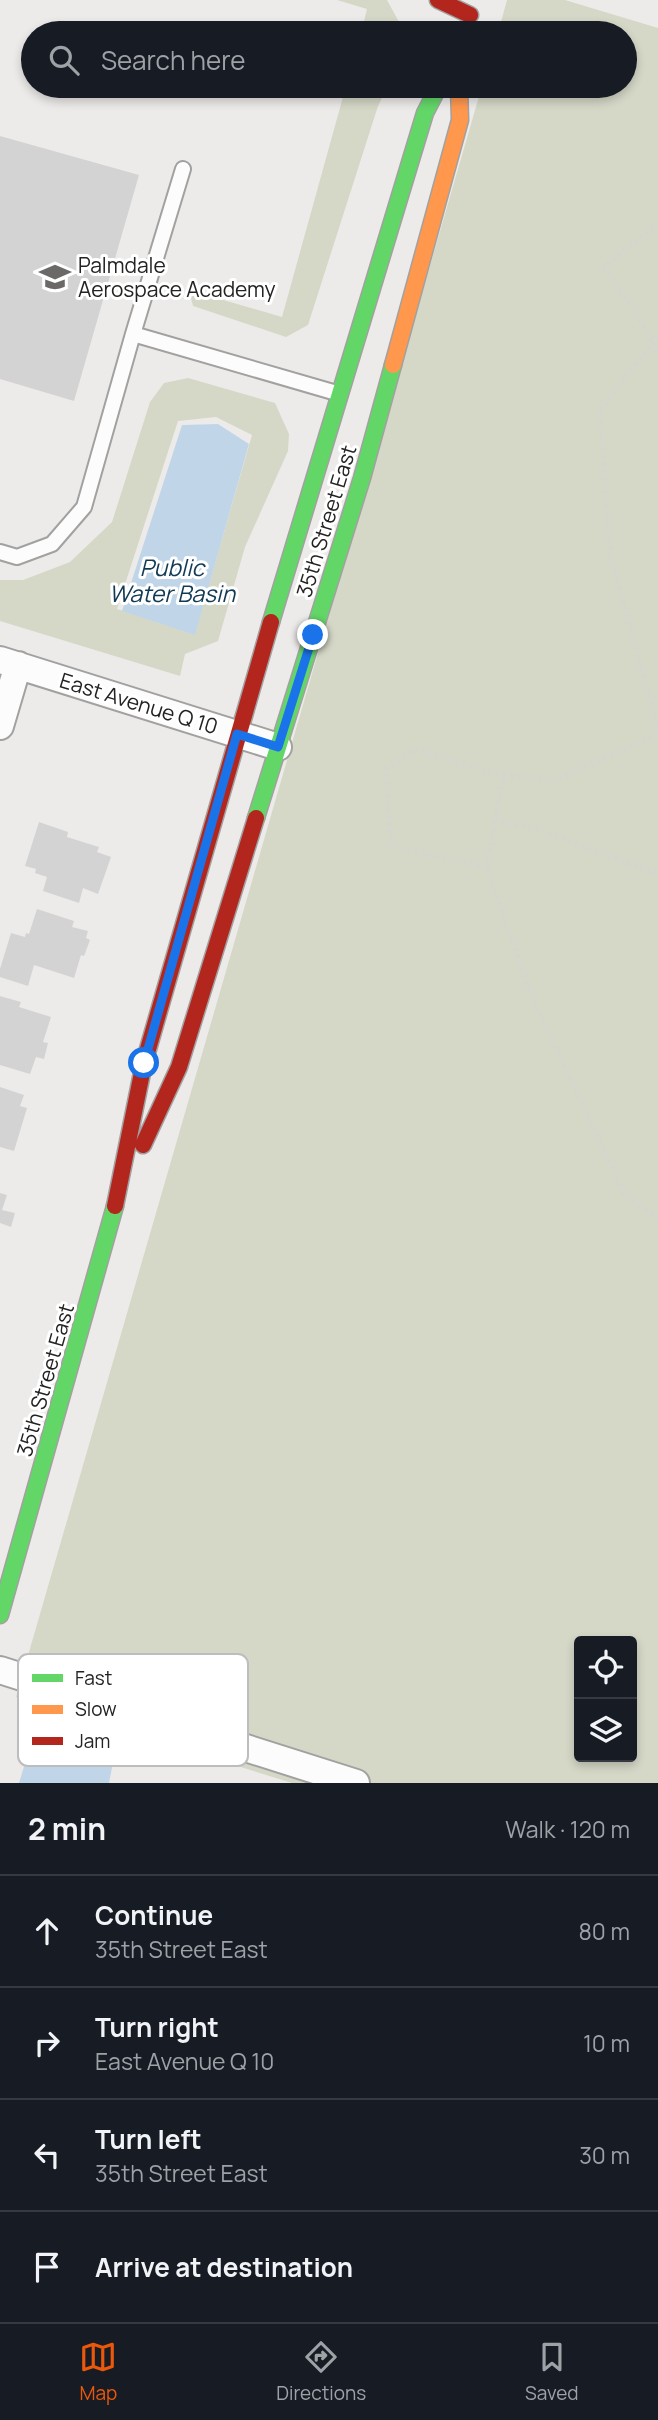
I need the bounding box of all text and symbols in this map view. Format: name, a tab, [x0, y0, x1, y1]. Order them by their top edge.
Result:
search box	[21, 21, 637, 98]
icon: search	[45, 41, 83, 79]
text: Search here	[101, 42, 246, 78]
place label: Palmdale Aerospace Academy	[78, 251, 276, 303]
school or university icon: Palmdale Aerospace Academy	[38, 260, 72, 294]
street label: 35th Street East	[290, 441, 362, 601]
water label: Public Water Basin	[109, 551, 237, 609]
route end	[297, 619, 328, 650]
street label: East Avenue Q 10	[57, 666, 221, 740]
route start	[128, 1047, 159, 1078]
street label: 35th Street East	[10, 1300, 80, 1460]
map controls	[574, 1636, 637, 1762]
button: locate	[574, 1636, 637, 1699]
legend	[18, 1654, 248, 1766]
text: Fast	[75, 1665, 112, 1691]
text: Slow	[75, 1696, 117, 1722]
button: layers	[574, 1699, 637, 1762]
text: Jam	[75, 1728, 110, 1754]
text: 2 min	[28, 1808, 106, 1849]
text: Walk · 120 m	[505, 1813, 630, 1845]
text: Continue	[95, 1897, 213, 1933]
icon: ahead	[28, 1912, 66, 1950]
text: 80 m	[579, 1915, 630, 1947]
text: 35th Street East	[95, 1933, 268, 1965]
text: Turn right	[95, 2009, 219, 2045]
icon: right	[28, 2024, 66, 2062]
text: 10 m	[583, 2027, 630, 2059]
text: East Avenue Q 10	[95, 2045, 274, 2077]
text: Turn left	[95, 2121, 202, 2157]
icon: left	[28, 2136, 66, 2174]
text: 30 m	[579, 2139, 630, 2171]
text: 35th Street East	[95, 2157, 268, 2189]
icon: arrive	[28, 2248, 66, 2286]
text: Arrive at destination	[95, 2249, 353, 2285]
tab: Map	[79, 2338, 117, 2406]
tab: Directions	[276, 2338, 366, 2406]
tab: Saved	[525, 2338, 579, 2406]

